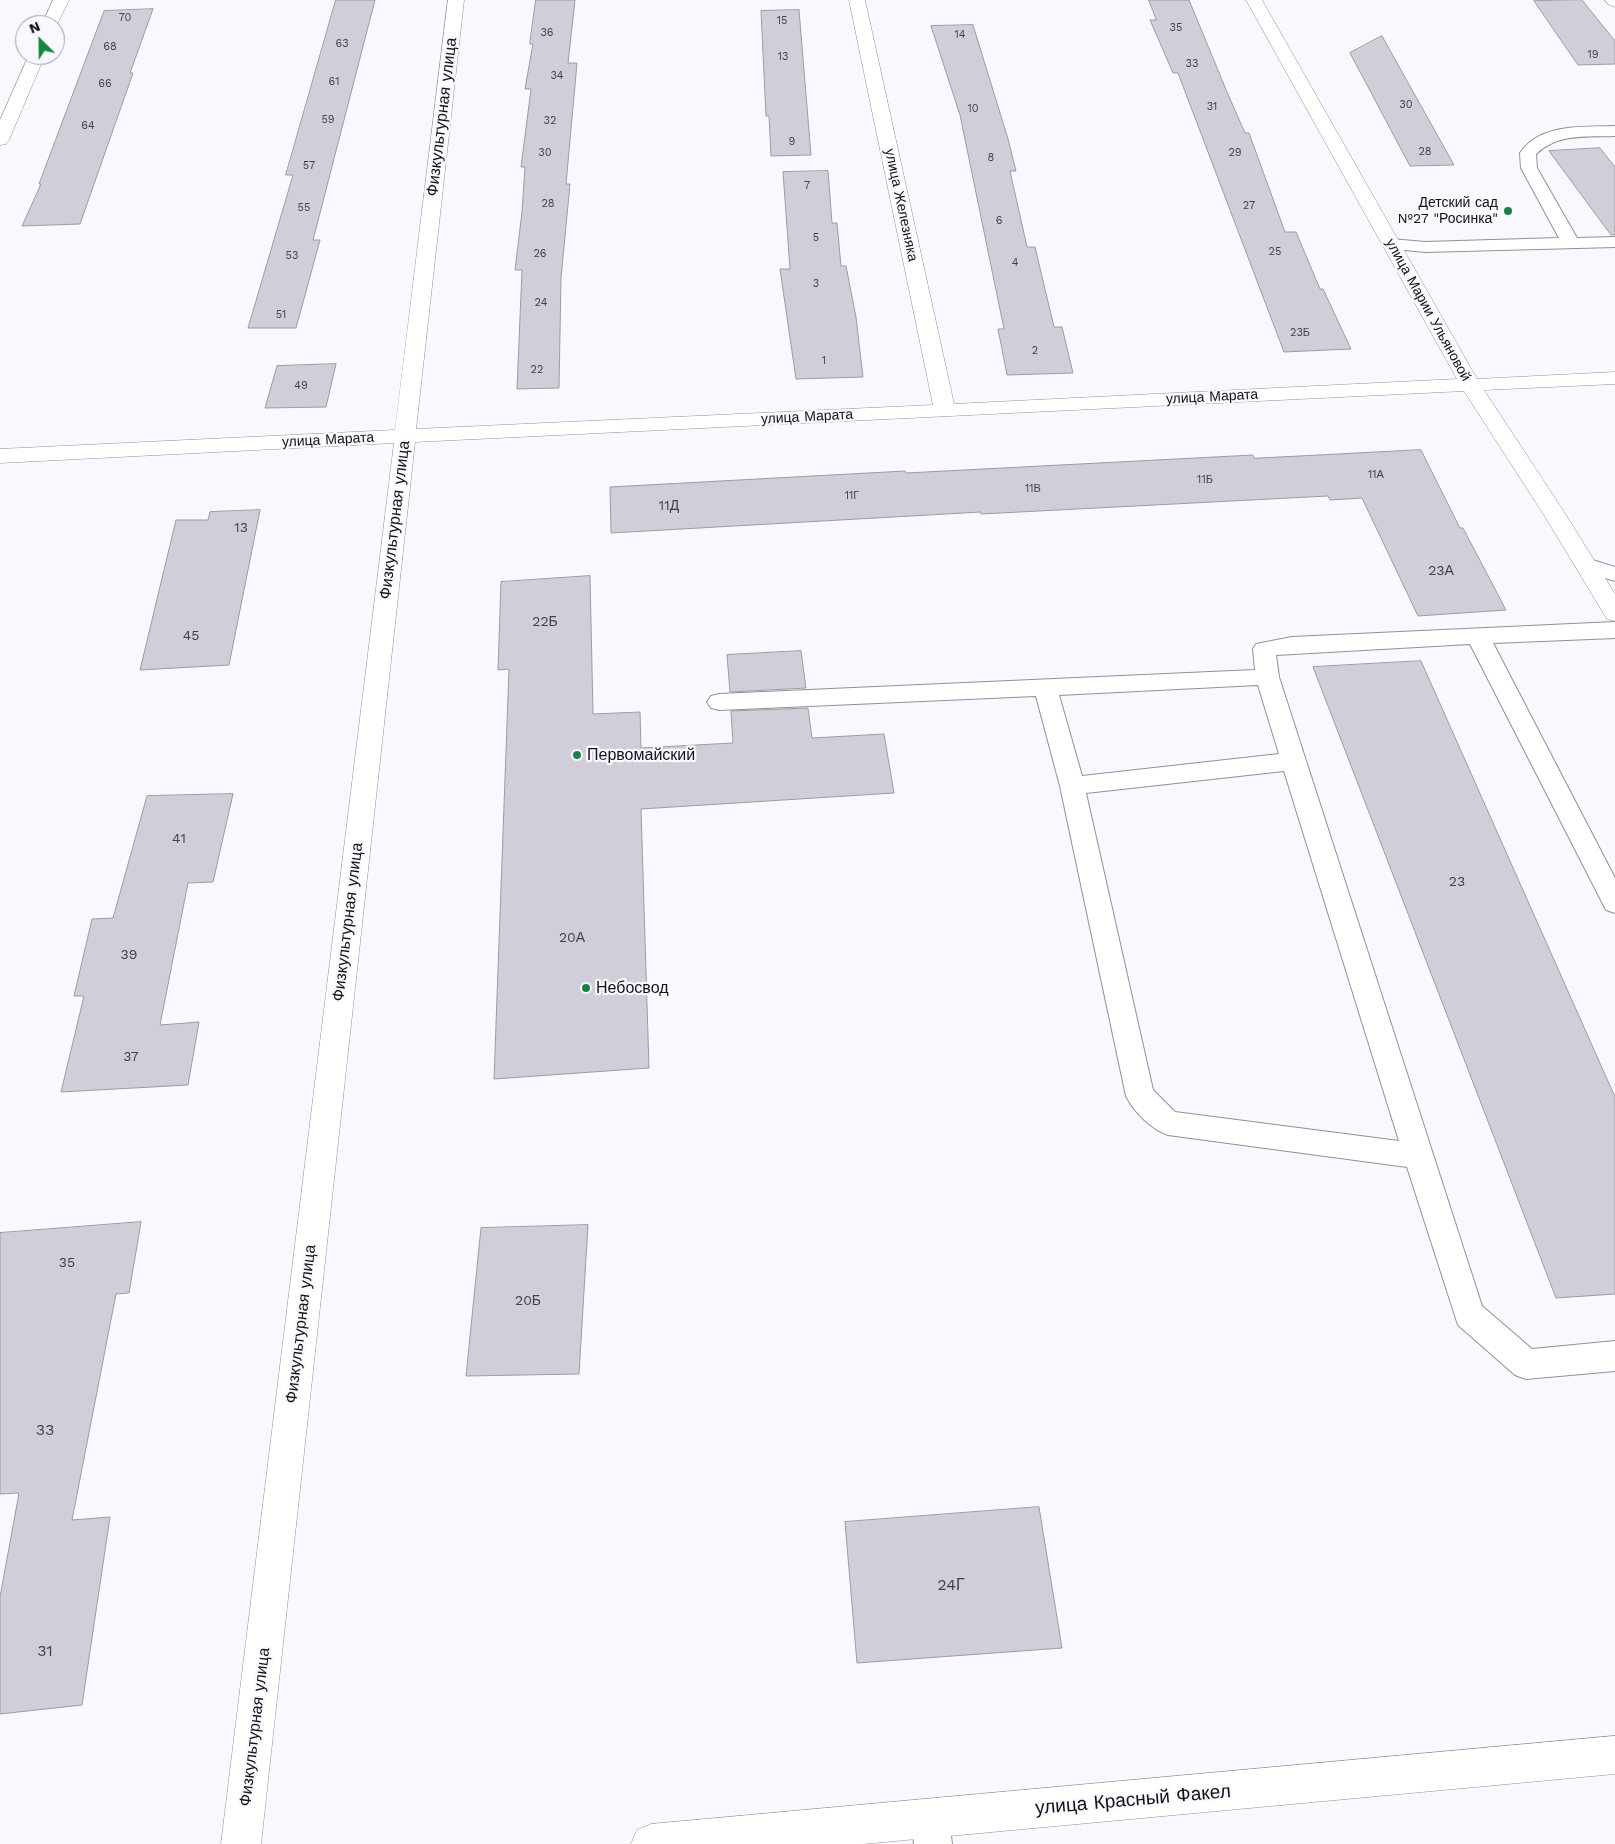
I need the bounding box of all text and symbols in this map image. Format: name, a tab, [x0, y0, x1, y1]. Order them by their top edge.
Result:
house number: 70	[119, 11, 131, 25]
house number: 15	[777, 14, 787, 28]
north arrow	[15, 15, 65, 65]
text: N	[27, 18, 42, 37]
house number: 35	[1170, 21, 1182, 35]
house number: 36	[540, 26, 554, 40]
house number: 14	[954, 28, 966, 42]
house number: 63	[335, 37, 349, 51]
street label: Физкультурная улица	[423, 37, 461, 197]
house number: 68	[103, 40, 117, 54]
house number: 19	[1587, 48, 1599, 62]
house number: 13	[778, 50, 788, 64]
house number: 33	[1186, 57, 1198, 71]
house number: 34	[550, 69, 564, 83]
house number: 61	[329, 75, 339, 89]
house number: 66	[98, 77, 112, 91]
house number: 30	[1399, 98, 1413, 112]
house number: 31	[1207, 100, 1217, 114]
house number: 10	[967, 102, 979, 116]
house number: 59	[321, 113, 335, 127]
house number: 32	[544, 114, 556, 128]
house number: 64	[81, 119, 95, 133]
house number: 9	[789, 135, 795, 149]
house number: 28	[1418, 145, 1432, 159]
house number: 30	[538, 146, 552, 160]
house number: 29	[1228, 146, 1242, 160]
street label: улица Железняка	[881, 147, 921, 263]
house number: 8	[988, 151, 994, 165]
house number: 57	[303, 159, 315, 173]
house number: 7	[804, 179, 810, 193]
place label: Детский сад №27 "Росинка"	[1398, 195, 1498, 228]
house number: 28	[541, 197, 555, 211]
house number: 27	[1243, 199, 1255, 213]
house number: 55	[298, 201, 310, 215]
marker: Детский сад №27 "Росинка"	[1502, 205, 1514, 217]
house number: 6	[996, 214, 1002, 228]
house number: 5	[813, 231, 819, 245]
street label: улица Марии Ульяновой	[1382, 236, 1474, 384]
house number: 25	[1269, 245, 1281, 259]
house number: 26	[533, 247, 547, 261]
house number: 53	[286, 249, 298, 263]
house number: 4	[1012, 256, 1018, 270]
house number: 3	[813, 277, 819, 291]
house number: 24	[535, 296, 547, 310]
house number: 51	[276, 308, 286, 322]
house number: 23Б	[1290, 326, 1310, 340]
house number: 2	[1032, 344, 1038, 358]
house number: 1	[822, 354, 826, 368]
house number: 22	[531, 363, 543, 377]
house number: 49	[294, 379, 308, 393]
street label: улица Марата	[1166, 386, 1258, 408]
street label: улица Марата	[761, 406, 853, 428]
street label: улица Марата	[282, 429, 374, 451]
street label: Физкультурная улица	[376, 440, 414, 600]
house number: 11А	[1368, 468, 1384, 482]
house number: 11Б	[1197, 473, 1213, 487]
house number: 11В	[1025, 482, 1041, 496]
house number: 11Г	[845, 489, 859, 503]
house number: 11Д	[659, 498, 679, 514]
house number: 13	[234, 520, 248, 536]
house number: 23А	[1428, 563, 1454, 579]
house number: 22Б	[532, 614, 558, 630]
house number: 45	[183, 628, 199, 644]
place label: Первомайский	[587, 745, 695, 765]
marker: Первомайский	[571, 749, 583, 761]
house number: 41	[172, 831, 186, 847]
street label: Физкультурная улица	[329, 842, 367, 1002]
house number: 23	[1449, 874, 1465, 890]
house number: 20А	[559, 930, 585, 946]
house number: 39	[121, 947, 137, 963]
place label: Небосвод	[596, 978, 669, 998]
marker: Небосвод	[580, 982, 592, 994]
house number: 37	[123, 1049, 139, 1065]
street label: Физкультурная улица	[282, 1244, 320, 1404]
house number: 35	[59, 1255, 75, 1271]
house number: 20Б	[515, 1293, 541, 1309]
house number: 33	[36, 1420, 54, 1440]
house number: 24Г	[937, 1575, 965, 1595]
house number: 31	[37, 1641, 53, 1661]
street label: Физкультурная улица	[236, 1647, 274, 1807]
street label: улица Красный Факел	[1034, 1780, 1232, 1820]

